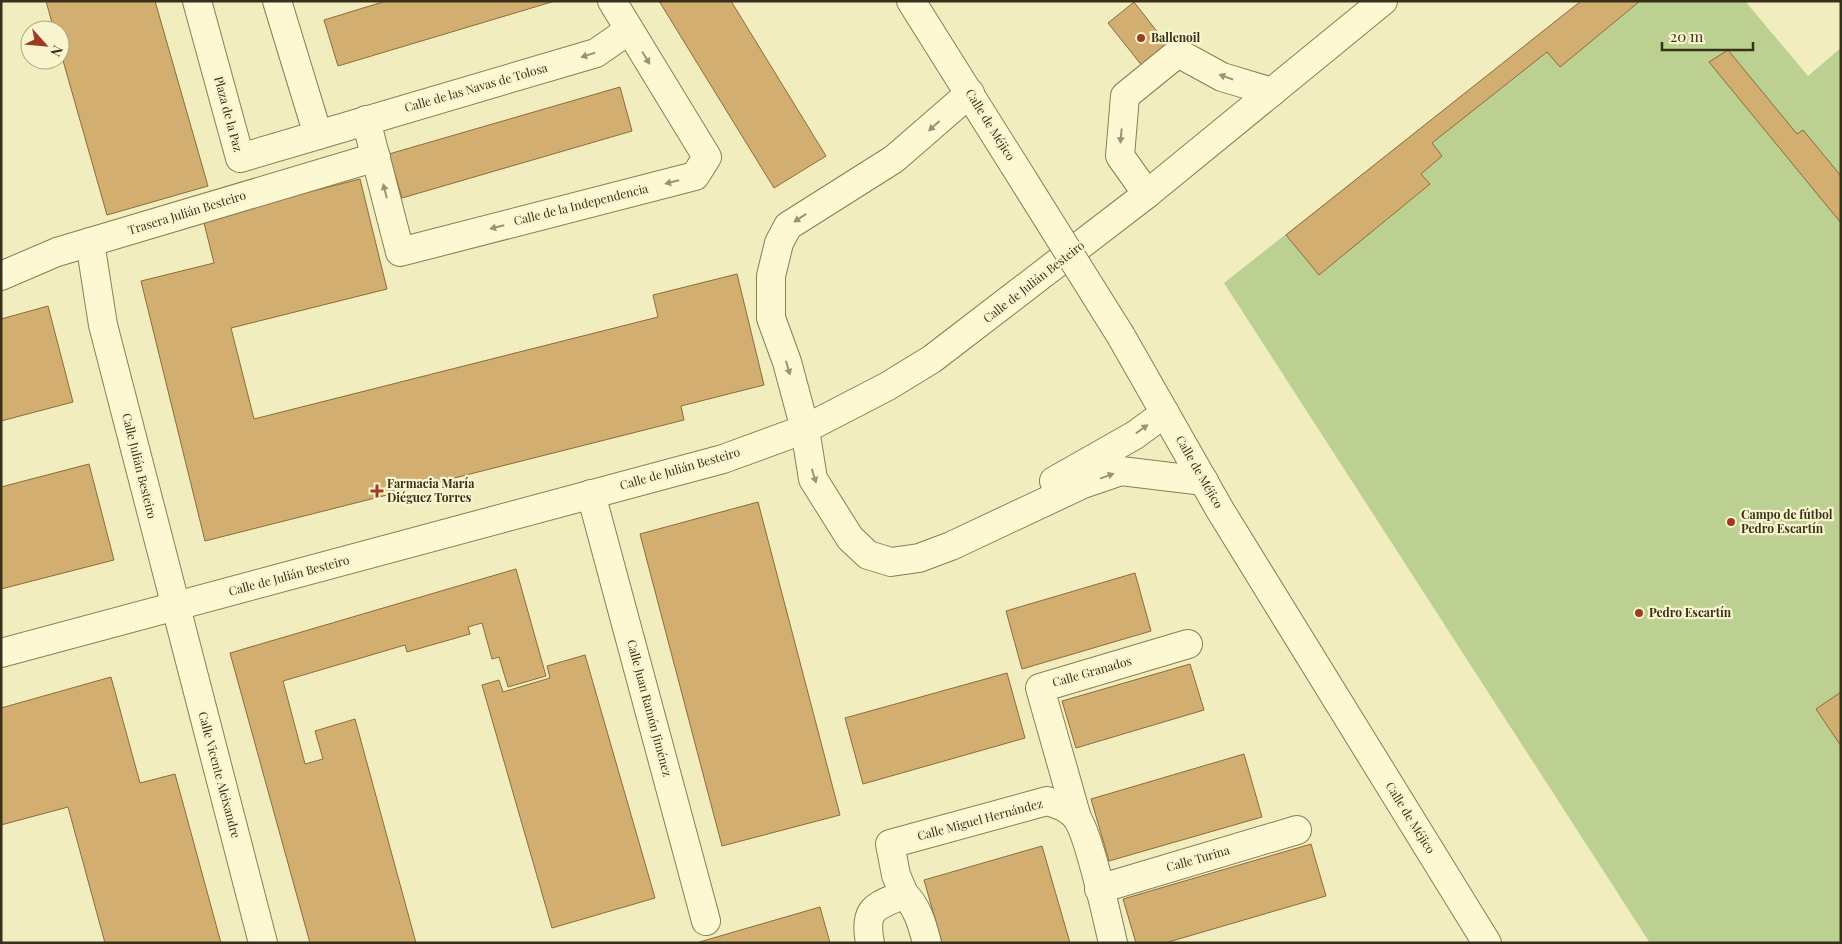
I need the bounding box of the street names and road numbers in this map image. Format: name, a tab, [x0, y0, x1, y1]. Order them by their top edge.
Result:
street label: Calle de las Navas de Tolosa	[402, 59, 549, 115]
street label: Plaza de la Paz	[211, 74, 247, 153]
street label: Calle de Méjico	[962, 86, 1019, 164]
street label: Calle de la Independencia	[512, 180, 650, 228]
street label: Trasera Julián Besteiro	[126, 186, 248, 238]
street label: Calle de Julián Besteiro	[979, 236, 1088, 326]
street label: Calle Julián Besteiro	[119, 411, 161, 521]
street label: Calle de Méjico	[1173, 432, 1227, 511]
street label: Calle de Julián Besteiro	[618, 443, 742, 493]
street label: Calle de Julián Besteiro	[227, 551, 351, 599]
street label: Calle Juan Ramón Jiménez	[624, 638, 676, 778]
street label: Calle Granados	[1050, 652, 1133, 690]
street label: Calle Vicente Aleixandre	[195, 710, 245, 840]
street label: Calle de Méjico	[1382, 779, 1439, 857]
street label: Calle Miguel Hernández	[915, 795, 1044, 843]
street label: Calle Turina	[1164, 841, 1231, 875]

